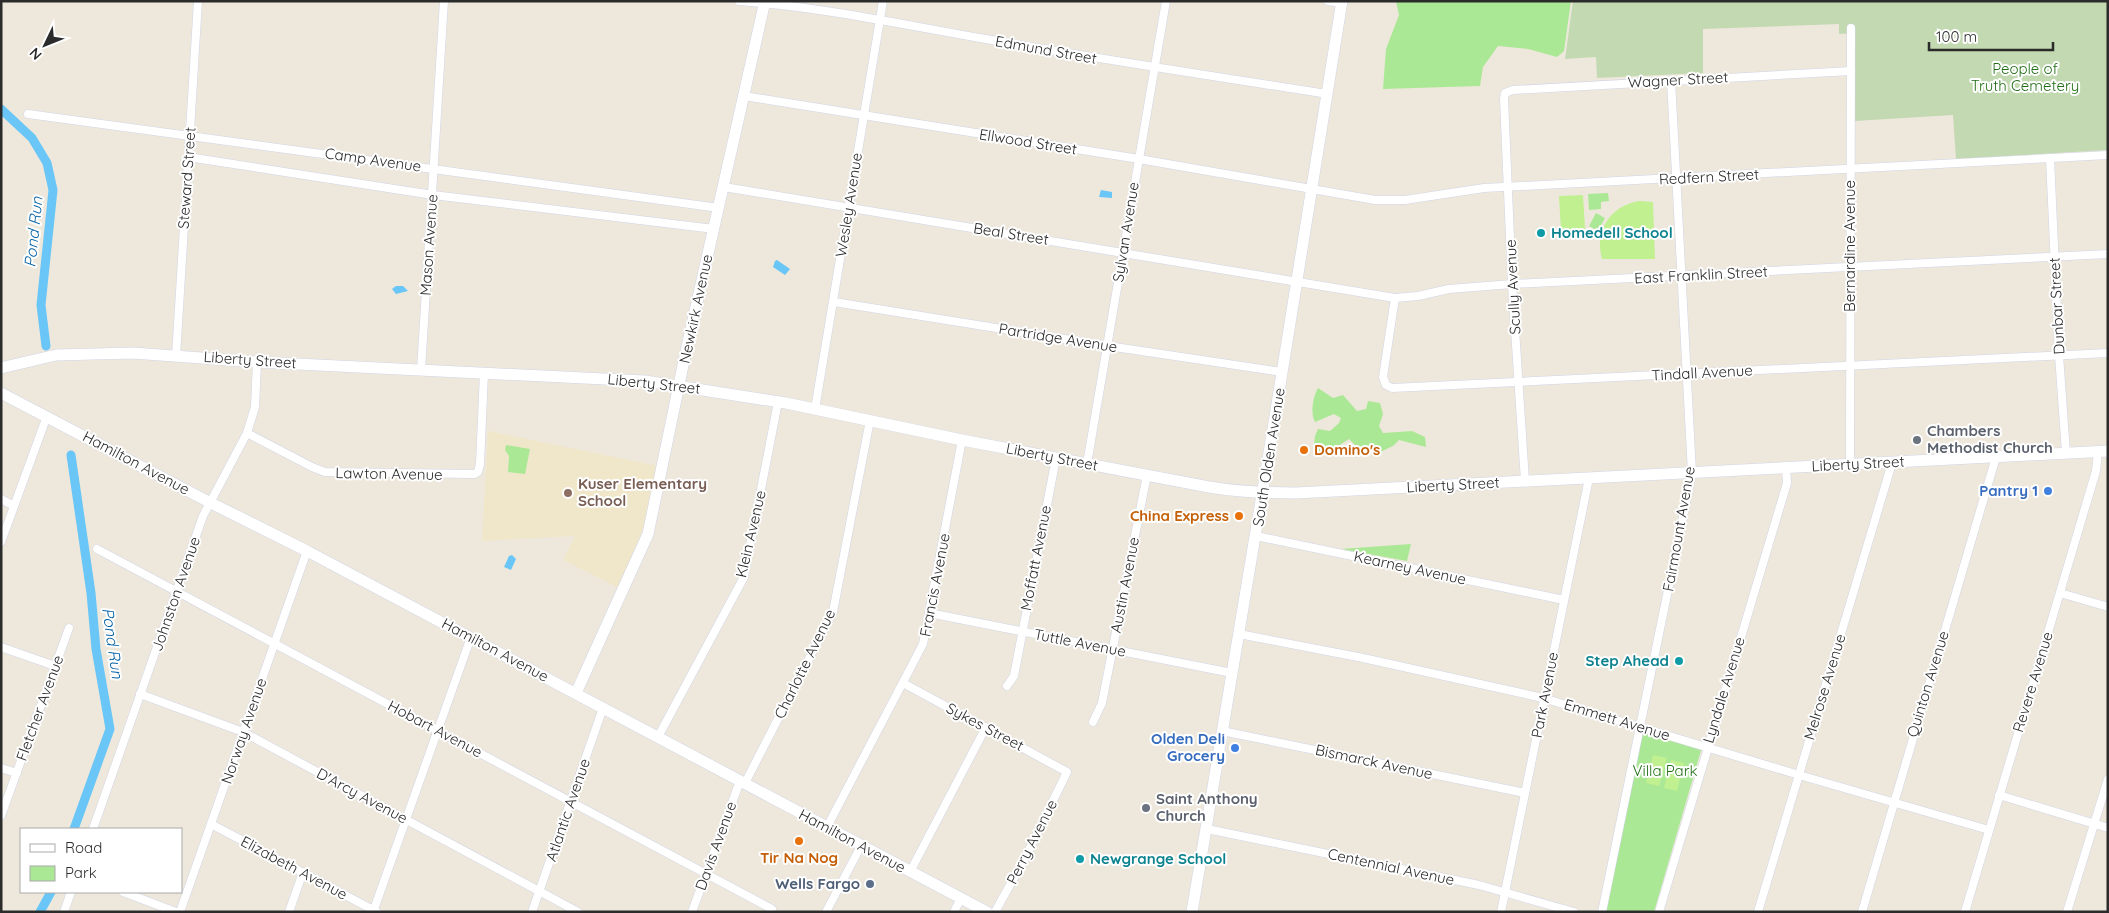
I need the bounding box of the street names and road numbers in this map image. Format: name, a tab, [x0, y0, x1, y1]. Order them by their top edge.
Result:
street label: Edmund Street	[994, 31, 1098, 68]
street label: Wagner Street	[1627, 67, 1729, 92]
street label: Ellwood Street	[978, 124, 1078, 159]
street label: Steward Street	[173, 126, 200, 229]
street label: Camp Avenue	[324, 143, 422, 176]
street label: Wesley Avenue	[831, 151, 866, 258]
street label: Redfern Street	[1658, 164, 1760, 189]
street label: Bernardine Avenue	[1840, 180, 1859, 312]
street label: Sylvan Avenue	[1108, 181, 1143, 283]
street label: Mason Avenue	[415, 194, 442, 296]
street label: Beal Street	[972, 218, 1050, 249]
street label: Scully Avenue	[1501, 239, 1524, 335]
street label: Newkirk Avenue	[675, 253, 716, 365]
street label: Dunbar Street	[2044, 257, 2069, 355]
street label: East Franklin Street	[1634, 262, 1768, 287]
street label: Partridge Avenue	[997, 319, 1119, 356]
street label: Liberty Street	[203, 347, 297, 372]
street label: Tindall Avenue	[1651, 360, 1753, 385]
street label: Liberty Street	[607, 369, 701, 398]
street label: South Olden Avenue	[1248, 386, 1289, 528]
street label: Hamilton Avenue	[80, 426, 193, 499]
street label: Liberty Street	[1005, 438, 1100, 475]
street label: Liberty Street	[1811, 452, 1905, 475]
street label: Lawton Avenue	[335, 463, 443, 484]
street label: Fairmount Avenue	[1658, 465, 1699, 593]
street label: Liberty Street	[1406, 473, 1500, 496]
street label: Klein Avenue	[731, 488, 770, 579]
street label: Moffatt Avenue	[1016, 504, 1055, 612]
street label: Francis Avenue	[915, 531, 954, 638]
street label: Johnston Avenue	[147, 534, 204, 654]
street label: Austin Avenue	[1106, 535, 1143, 635]
street label: Kearney Avenue	[1352, 546, 1468, 589]
street label: Charlotte Avenue	[770, 606, 839, 722]
street label: Hamilton Avenue	[439, 613, 552, 686]
street label: Tuttle Avenue	[1033, 624, 1128, 661]
street label: Quinton Avenue	[1902, 628, 1953, 739]
street label: Revere Avenue	[2008, 629, 2057, 734]
street label: Melrose Avenue	[1799, 632, 1850, 742]
street label: Lyndale Avenue	[1698, 634, 1749, 745]
street label: Park Avenue	[1527, 650, 1562, 739]
street label: Fletcher Avenue	[12, 652, 67, 763]
street label: Norway Avenue	[216, 675, 271, 786]
street label: Emmett Avenue	[1562, 694, 1672, 745]
street label: Hobart Avenue	[385, 696, 486, 761]
street label: Sykes Street	[943, 698, 1027, 755]
street label: Bismarck Avenue	[1314, 740, 1434, 783]
street label: Atlantic Avenue	[541, 756, 594, 864]
street label: D'Arcy Avenue	[313, 764, 411, 828]
street label: Perry Avenue	[1002, 796, 1061, 887]
street label: Davis Avenue	[691, 799, 740, 893]
street label: Hamilton Avenue	[796, 804, 909, 877]
street label: Elizabeth Avenue	[238, 831, 351, 904]
street label: Centennial Avenue	[1326, 844, 1456, 889]

